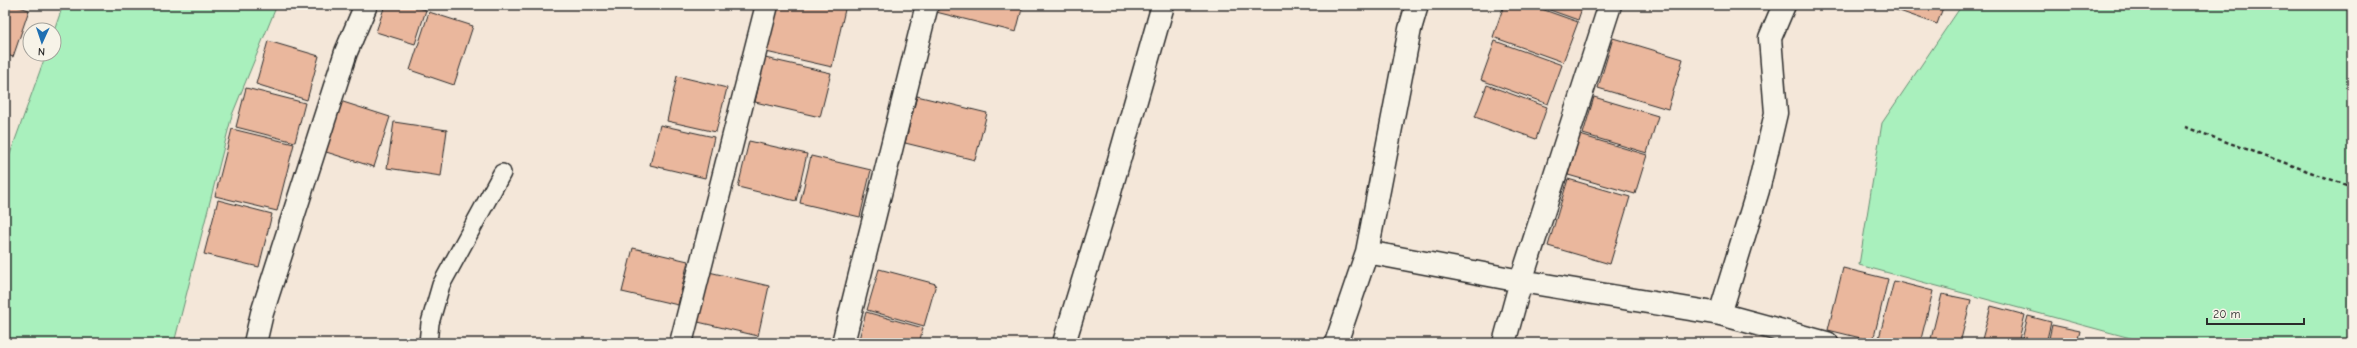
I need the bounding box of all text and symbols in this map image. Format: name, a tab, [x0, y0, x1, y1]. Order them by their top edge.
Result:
north arrow	[22, 22, 62, 62]
text: N	[38, 45, 45, 58]
scale bar	[2207, 300, 2304, 326]
text: 20 m	[2213, 307, 2241, 321]

